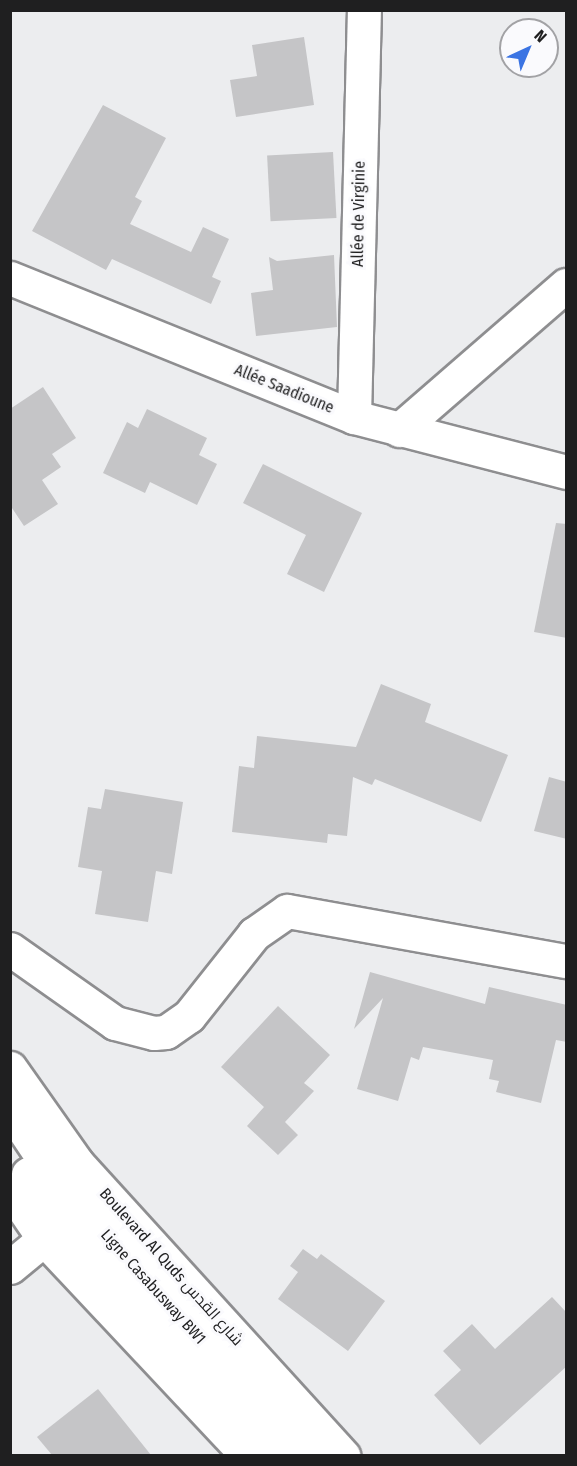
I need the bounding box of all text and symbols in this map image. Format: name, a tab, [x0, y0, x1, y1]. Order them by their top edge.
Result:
north arrow	[499, 18, 559, 78]
text: N	[530, 26, 551, 46]
street label: Allée de Virginie	[348, 161, 370, 267]
street label: Allée Saadioune	[231, 360, 337, 418]
street label: Boulevard Al Quds شارع القدس	[95, 1184, 247, 1350]
street label: Ligne Casabusway BW1	[96, 1226, 210, 1348]

